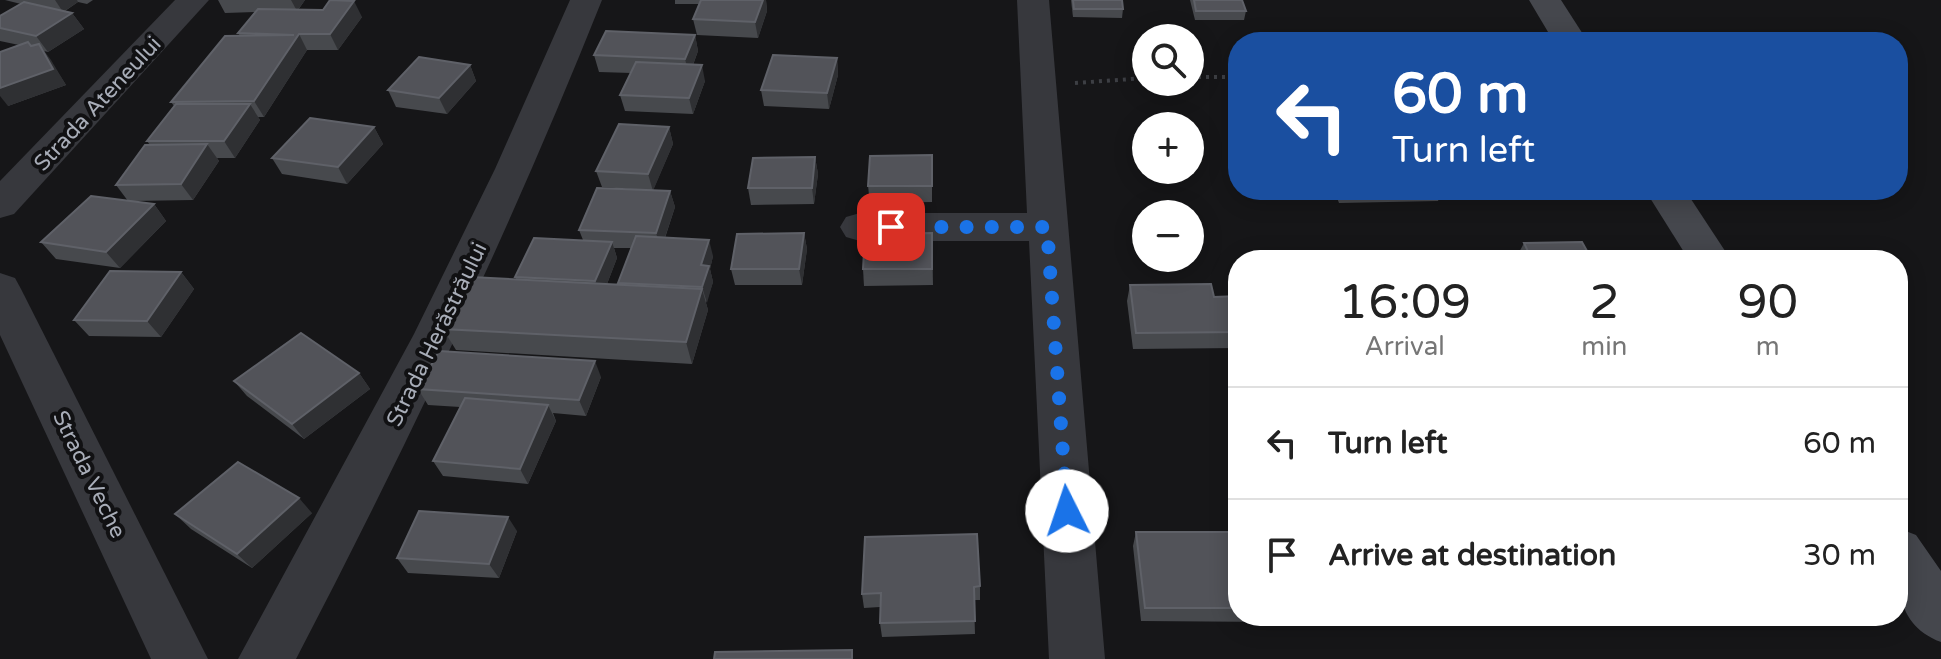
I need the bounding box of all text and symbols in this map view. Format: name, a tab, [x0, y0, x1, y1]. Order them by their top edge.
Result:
map controls	[1132, 24, 1204, 272]
button: search	[1132, 24, 1204, 96]
street label: Strada Ateneului	[29, 31, 167, 176]
text: 60 m	[1392, 61, 1528, 128]
icon: left	[1260, 64, 1364, 168]
button: +	[1132, 112, 1204, 184]
text: Turn left	[1392, 129, 1535, 172]
pin	[857, 193, 925, 261]
button: −	[1132, 200, 1204, 272]
icon: arrive	[869, 205, 913, 249]
street label: Strada Herăstrăului	[381, 238, 493, 431]
text: 16:09	[1338, 274, 1471, 332]
text: 2	[1589, 274, 1619, 332]
text: 90	[1738, 274, 1798, 332]
text: Arrival	[1364, 331, 1445, 362]
text: min	[1581, 331, 1627, 362]
text: m	[1756, 331, 1780, 362]
street label: Strada Veche	[47, 407, 131, 542]
icon: left	[1260, 421, 1304, 465]
text: Turn left	[1328, 425, 1447, 462]
text: 60 m	[1803, 425, 1876, 462]
position arrow	[1025, 469, 1109, 553]
icon: arrive	[1260, 533, 1304, 577]
text: Arrive at destination	[1328, 537, 1616, 574]
text: 30 m	[1803, 537, 1876, 574]

